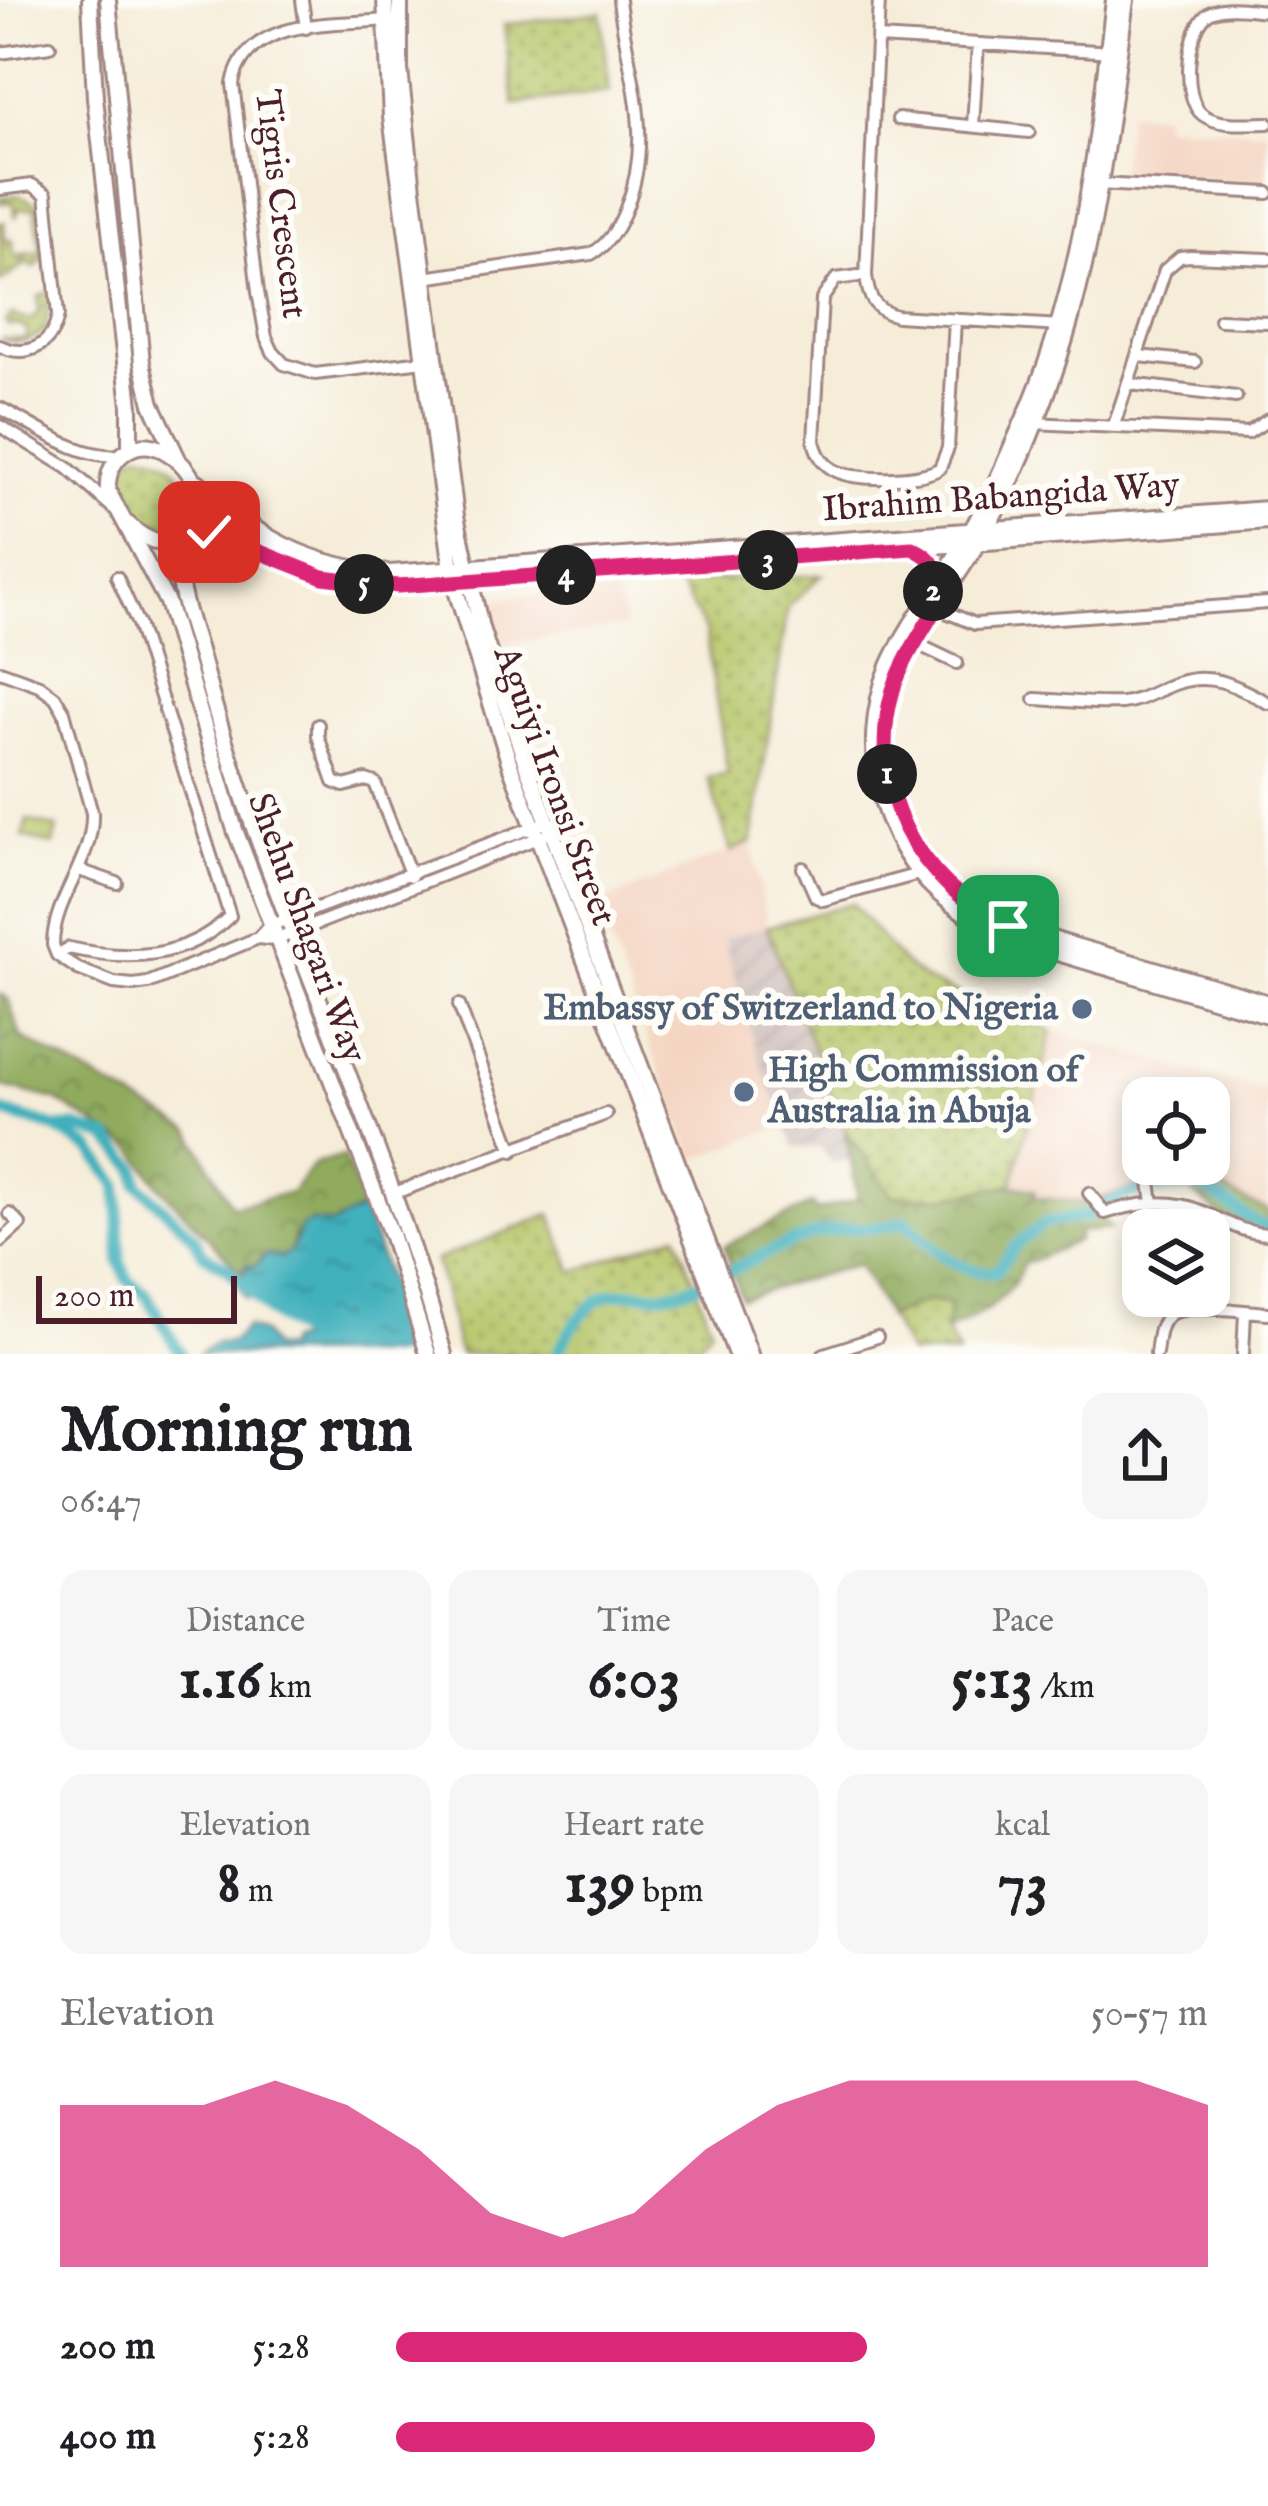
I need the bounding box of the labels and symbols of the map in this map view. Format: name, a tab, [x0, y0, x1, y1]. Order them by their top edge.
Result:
street label: Tigris Crescent	[243, 87, 317, 321]
street label: Ibrahim Babangida Way	[821, 463, 1181, 533]
pin	[158, 481, 260, 583]
pin: 3	[738, 530, 798, 590]
pin: 4	[536, 545, 596, 605]
pin: 5	[334, 554, 394, 614]
pin: 2	[903, 561, 963, 621]
street label: Aguiyi Ironsi Street	[482, 639, 626, 932]
pin: 1	[857, 744, 917, 804]
street label: Shehu Shagari Way	[236, 787, 376, 1069]
pin	[957, 875, 1059, 977]
place label: Embassy of Switzerland to Nigeria	[543, 986, 1059, 1032]
marker: Embassy of Switzerland to Nigeria	[1069, 996, 1095, 1022]
place label: High Commission of Australia in Abuja	[766, 1048, 1085, 1135]
marker: High Commission of Australia in Abuja	[731, 1079, 757, 1105]
scale bar	[36, 1270, 237, 1323]

